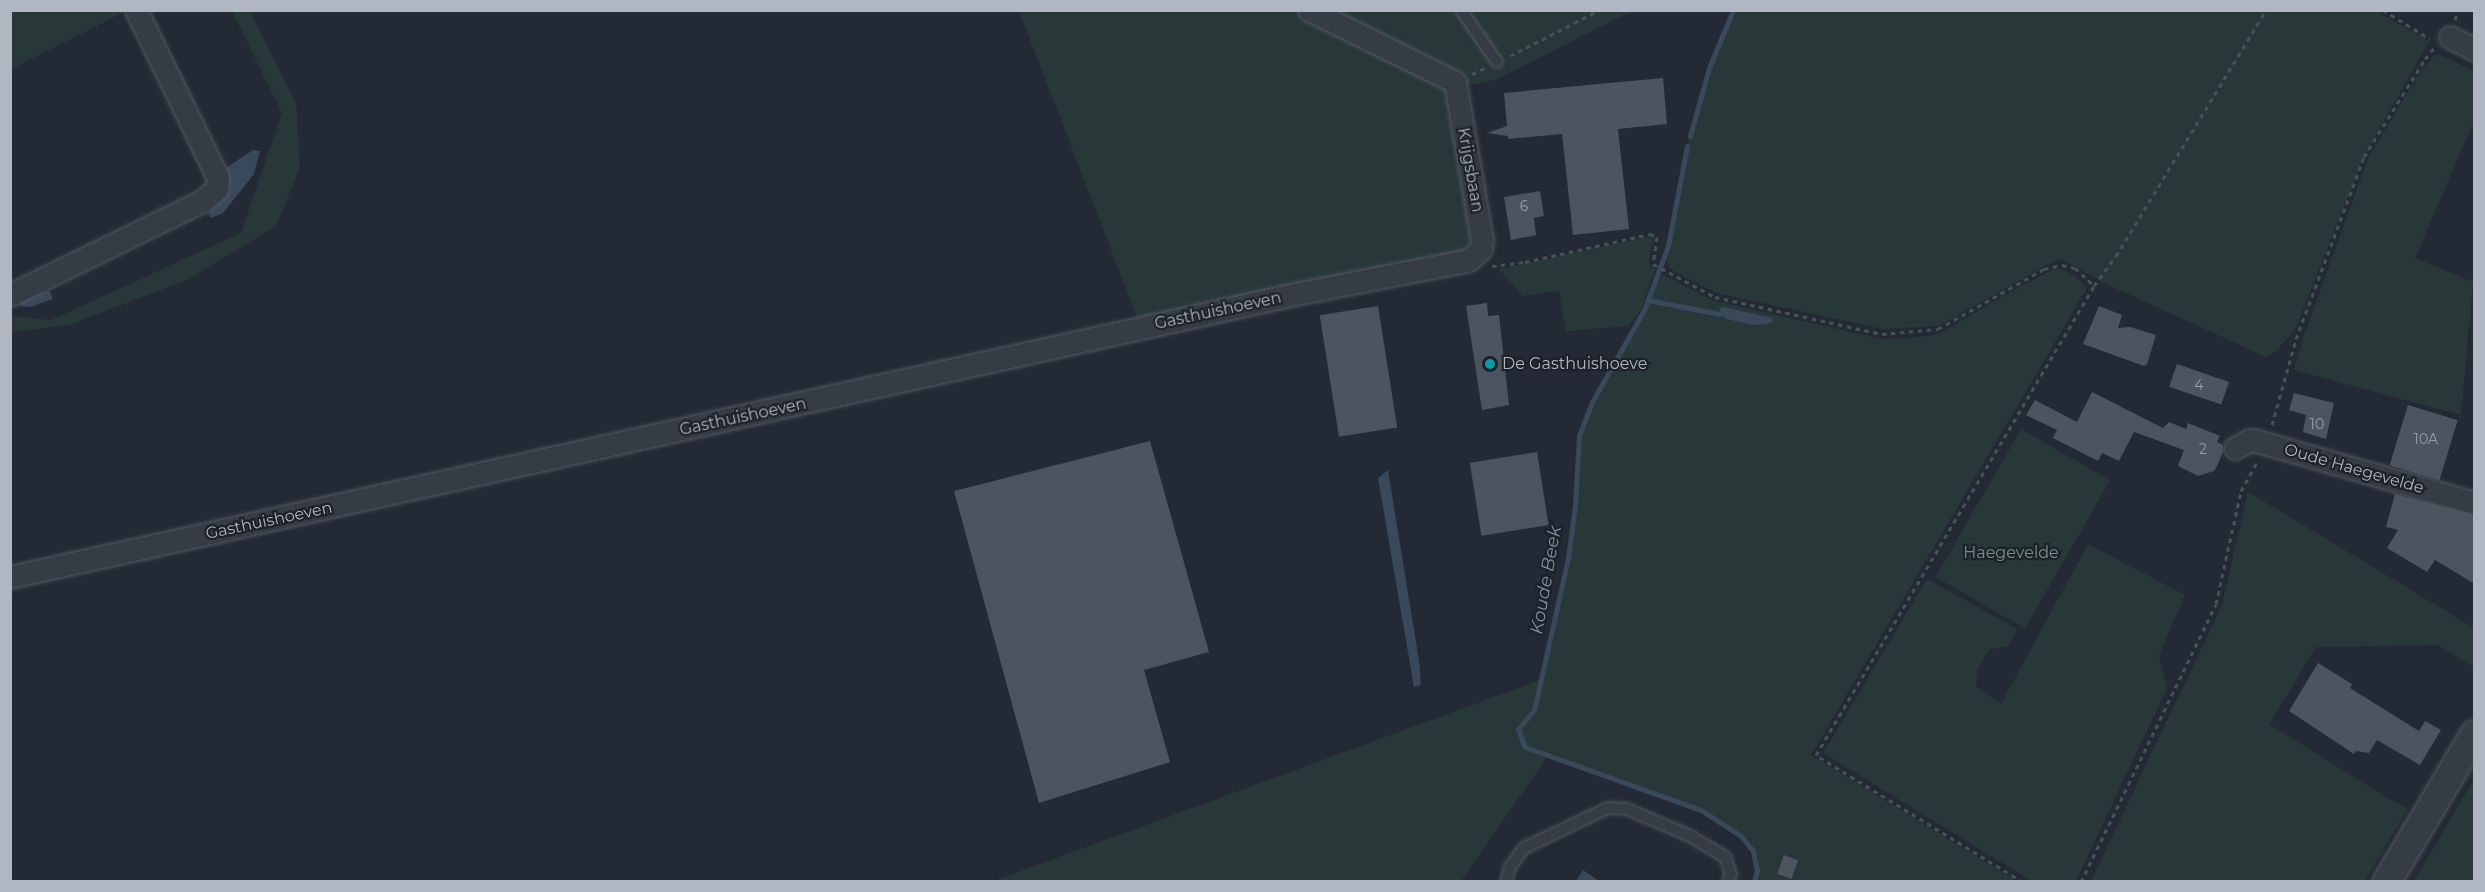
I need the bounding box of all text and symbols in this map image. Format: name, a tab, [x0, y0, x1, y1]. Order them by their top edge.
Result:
street label: Krijgsbaan	[1453, 126, 1487, 214]
house number: 6	[1520, 198, 1528, 214]
street label: Gasthuishoeven	[1153, 288, 1283, 334]
place label: De Gasthuishoeve	[1502, 354, 1647, 374]
marker: De Gasthuishoeve	[1483, 357, 1497, 371]
house number: 4	[2194, 377, 2204, 393]
street label: Gasthuishoeven	[678, 394, 808, 440]
house number: 10	[2310, 416, 2324, 432]
house number: 10A	[2414, 431, 2438, 447]
street label: Oude Haegevelde	[2282, 440, 2426, 498]
house number: 2	[2199, 441, 2207, 457]
street label: Gasthuishoeven	[204, 498, 334, 544]
water label: Koude Beek	[1526, 524, 1566, 636]
park label: Haegevelde	[1963, 543, 2059, 563]

